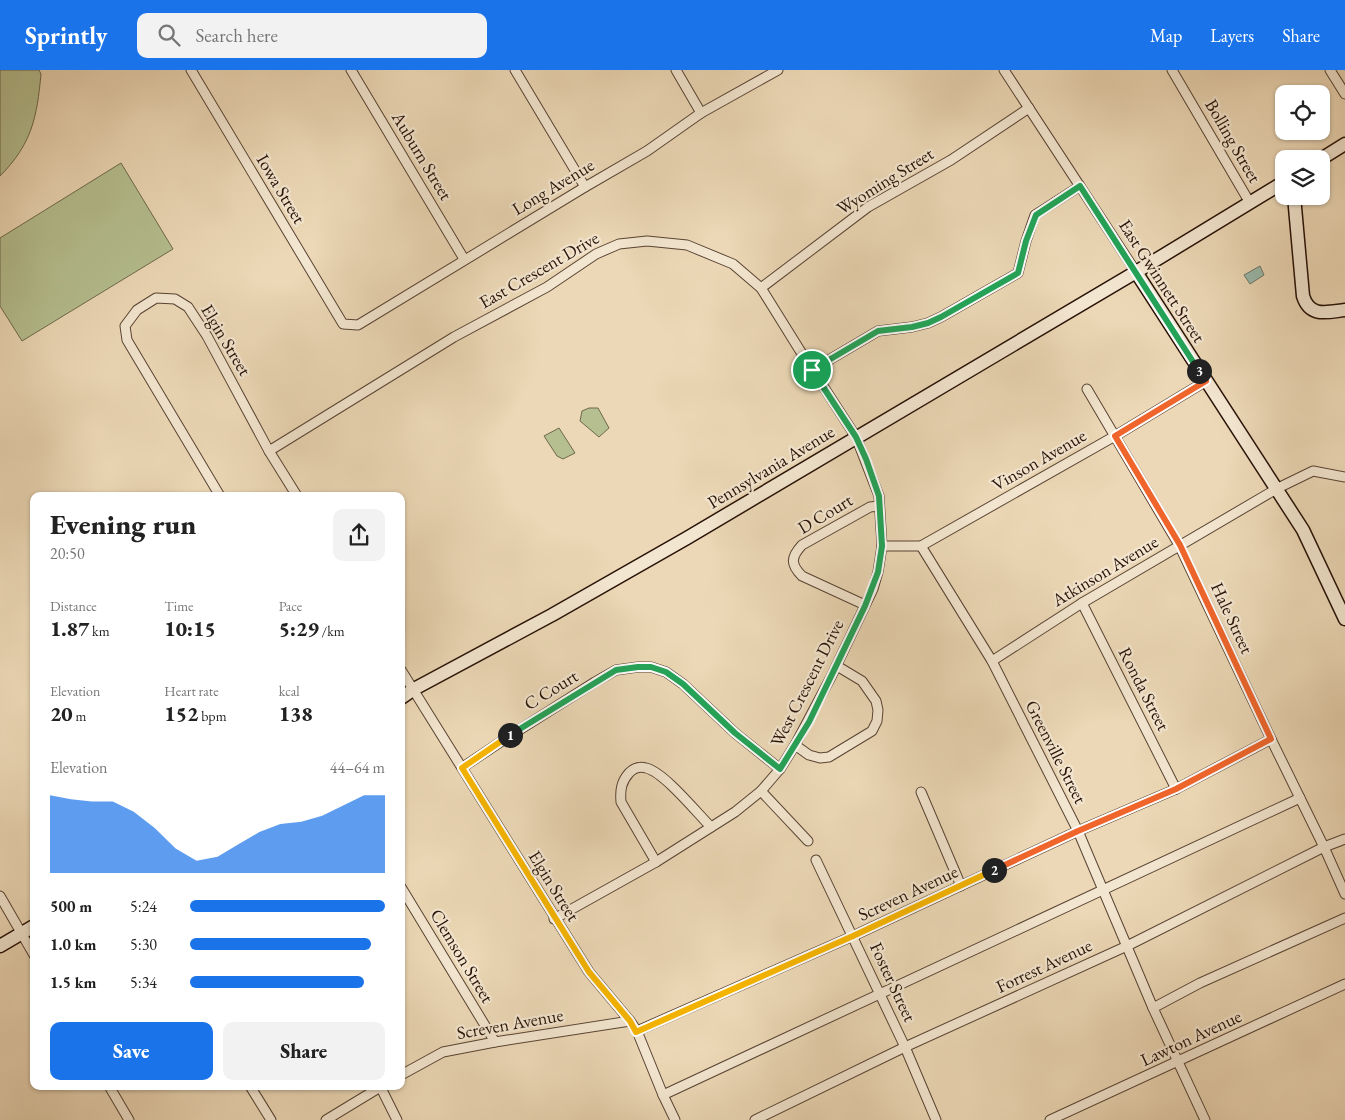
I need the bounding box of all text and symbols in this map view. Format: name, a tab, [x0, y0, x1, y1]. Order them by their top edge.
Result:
search box	[137, 13, 487, 58]
text: Sprintly	[25, 20, 107, 51]
icon: search	[155, 21, 183, 49]
text: Search here	[195, 23, 278, 48]
text: Map	[1150, 24, 1182, 47]
text: Layers	[1210, 24, 1254, 47]
text: Share	[1282, 24, 1320, 47]
map controls	[1275, 85, 1330, 205]
button: locate	[1275, 85, 1330, 140]
street label: Bolling Street	[1200, 95, 1267, 187]
street label: Auburn Street	[386, 106, 458, 205]
street label: Wyoming Street	[832, 142, 938, 219]
street label: Iowa Street	[252, 150, 311, 228]
button: layers	[1275, 150, 1330, 205]
street label: Long Avenue	[507, 153, 598, 220]
street label: East Gwinnett Street	[1114, 215, 1211, 347]
street label: East Crescent Drive	[475, 226, 603, 313]
street label: Elgin Street	[196, 300, 257, 380]
pin	[791, 349, 833, 391]
icon: arrive	[798, 356, 826, 384]
pin: 3	[1186, 358, 1212, 384]
text: 3	[1196, 362, 1203, 380]
street label: Pennsylvania Avenue	[703, 420, 838, 514]
street label: Vinson Avenue	[987, 423, 1090, 496]
street label: D Court	[793, 488, 857, 539]
text: Evening run	[50, 506, 196, 542]
button: share	[333, 509, 385, 561]
street label: Atkinson Avenue	[1047, 530, 1162, 612]
text: 20:50	[50, 543, 85, 564]
street label: Hale Street	[1206, 578, 1259, 658]
text: Distance	[50, 597, 97, 615]
text: Time	[164, 597, 194, 615]
text: Pace	[279, 597, 302, 615]
text: 1.87	[50, 615, 89, 642]
text: 10:15	[164, 615, 216, 642]
text: 5:29	[279, 615, 319, 642]
street label: West Crescent Drive	[765, 615, 848, 750]
text: km	[89, 622, 110, 640]
text: /km	[319, 622, 345, 640]
street label: Ronda Street	[1114, 643, 1175, 735]
street label: C Court	[520, 664, 582, 715]
text: Elevation	[50, 682, 100, 700]
text: Heart rate	[164, 682, 219, 700]
text: kcal	[279, 682, 300, 700]
street label: Greenville Street	[1021, 696, 1093, 808]
text: 20	[50, 700, 73, 727]
text: 152	[164, 700, 198, 727]
text: 138	[279, 700, 313, 727]
text: m	[73, 707, 86, 725]
text: bpm	[198, 707, 227, 725]
pin: 1	[498, 722, 522, 748]
text: 1	[507, 726, 514, 744]
text: Elevation	[50, 757, 108, 778]
text: 44–64 m	[330, 757, 385, 778]
street label: Elgin Street	[524, 846, 585, 926]
pin: 2	[982, 858, 1006, 882]
street label: Screven Avenue	[854, 859, 961, 926]
text: 2	[991, 861, 998, 879]
text: 500 m	[50, 896, 92, 917]
text: 5:24	[130, 896, 157, 917]
street label: Clemson Street	[425, 905, 500, 1007]
street label: Forrest Avenue	[992, 933, 1095, 998]
text: 1.0 km	[50, 934, 96, 955]
text: 5:30	[130, 934, 157, 955]
street label: Foster Street	[865, 938, 922, 1026]
text: 1.5 km	[50, 972, 96, 993]
text: 5:34	[130, 972, 157, 993]
street label: Screven Avenue	[455, 1003, 565, 1044]
street label: Lawton Avenue	[1137, 1004, 1245, 1071]
button: Save	[50, 1022, 213, 1080]
button: Share	[223, 1022, 385, 1080]

